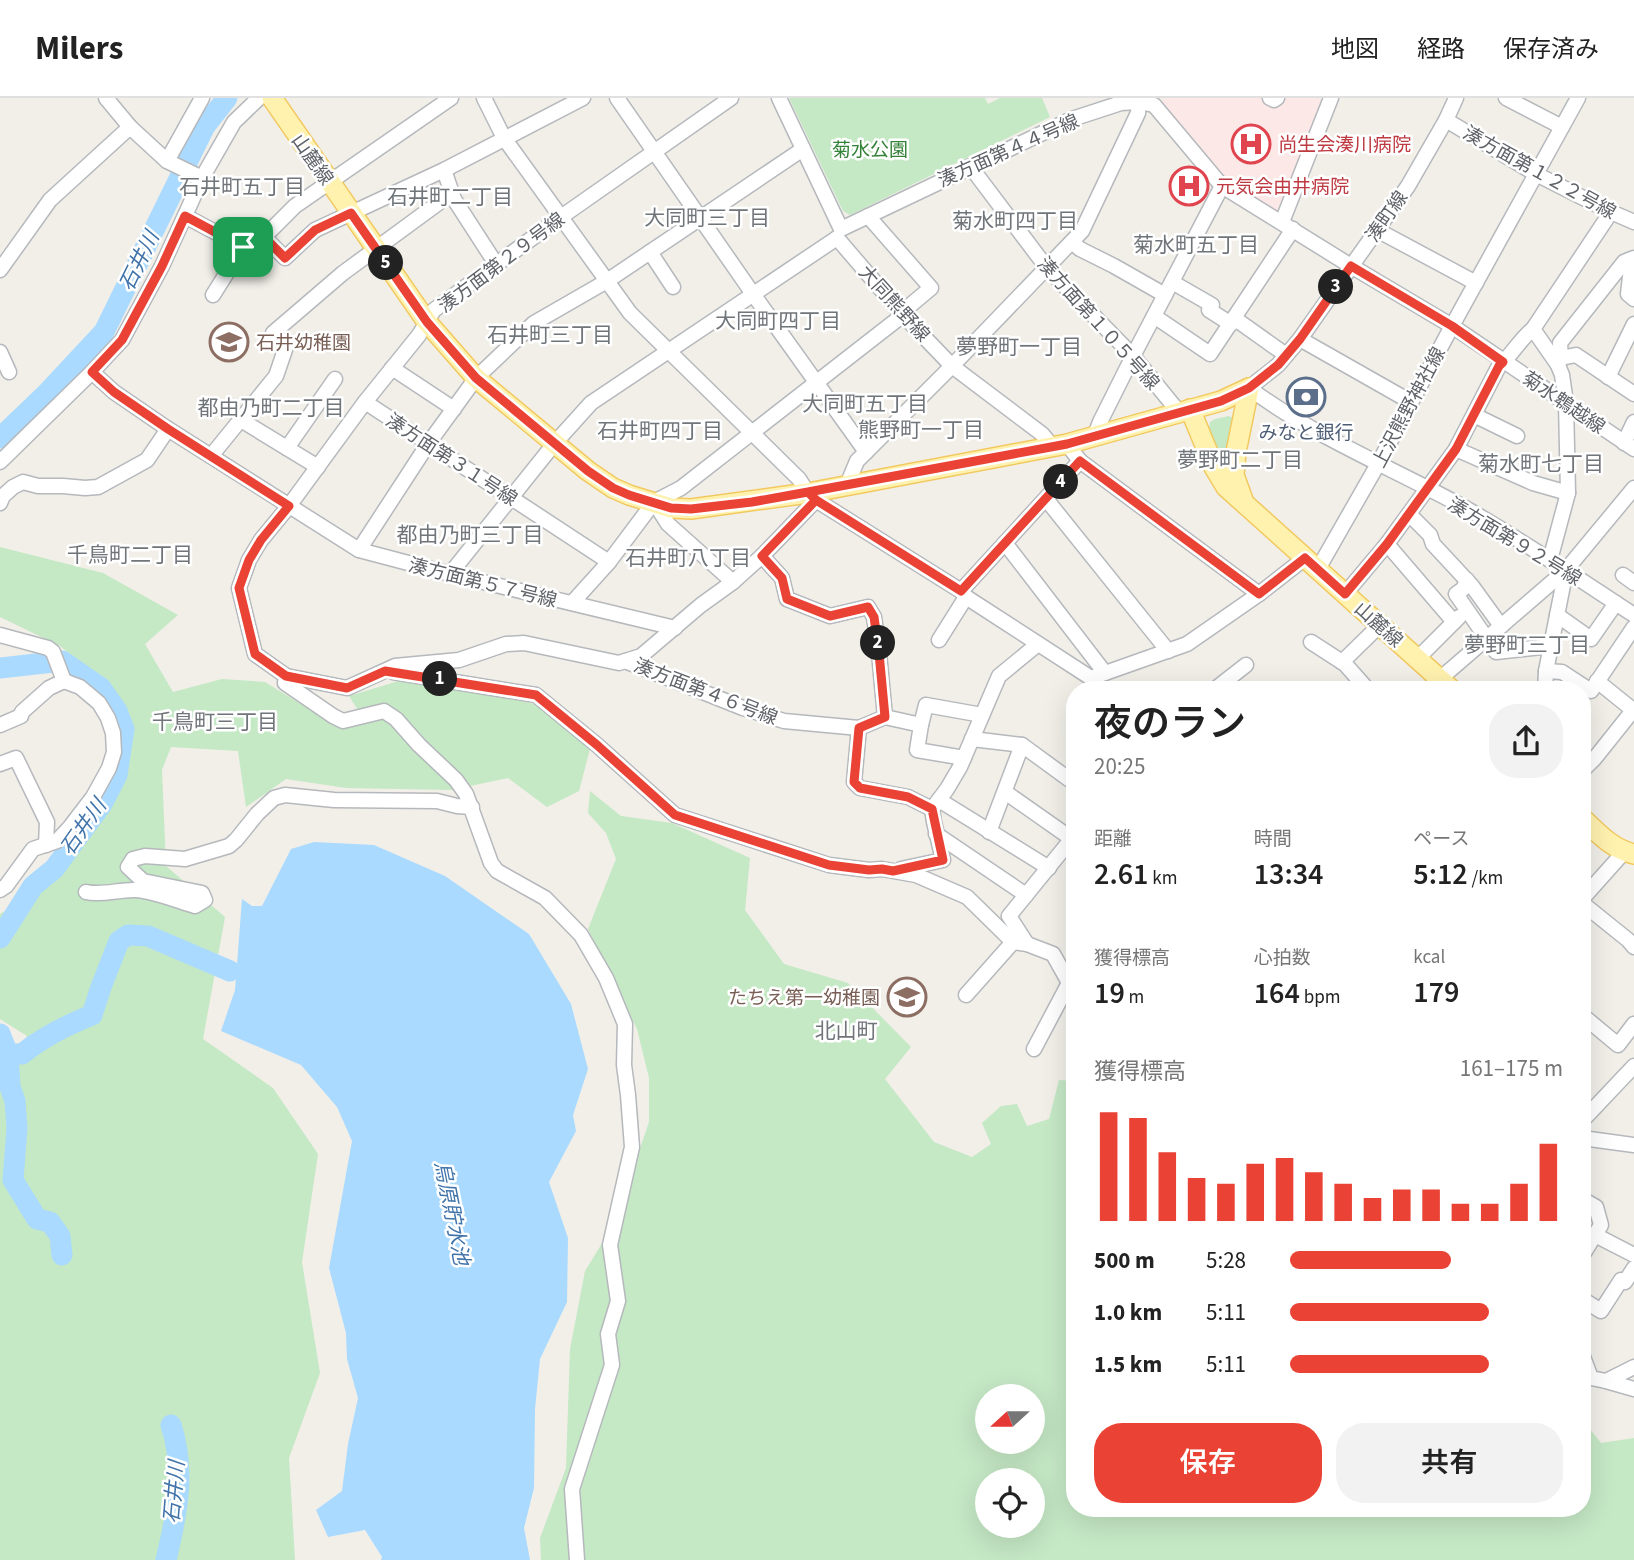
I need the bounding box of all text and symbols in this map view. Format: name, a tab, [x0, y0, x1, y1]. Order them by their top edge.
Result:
text: Milers	[35, 25, 123, 72]
text: 地図	[1331, 32, 1379, 67]
text: 経路	[1417, 32, 1465, 67]
text: 保存済み	[1503, 32, 1599, 67]
street label: 湊方面第４４号線	[934, 108, 1084, 195]
street label: 湊方面第１２２号線	[1458, 120, 1621, 227]
hospital icon: 尚生会湊川病院	[1230, 123, 1272, 165]
street label: 山麓線	[284, 129, 339, 191]
place label: 尚生会湊川病院	[1278, 132, 1411, 159]
park label: 菊水公園	[832, 137, 908, 164]
hospital icon: 元気会由井病院	[1168, 165, 1210, 207]
district label: 石井町五丁目	[179, 172, 305, 202]
place label: 元気会由井病院	[1216, 174, 1349, 201]
district label: 石井町二丁目	[387, 182, 513, 212]
street label: 湊町線	[1360, 186, 1415, 248]
district label: 大同町三丁目	[644, 203, 770, 233]
district label: 菊水町四丁目	[952, 206, 1078, 236]
street label: 湊方面第２９号線	[433, 207, 571, 320]
pin	[213, 217, 273, 277]
water label: 石井川	[112, 224, 167, 296]
icon: arrive	[224, 228, 262, 266]
district label: 菊水町五丁目	[1133, 230, 1259, 260]
pin: 5	[368, 246, 404, 280]
text: 5	[380, 249, 391, 276]
street label: 湊方面第１０５号線	[1031, 251, 1165, 397]
street label: 大同熊野線	[852, 260, 936, 348]
pin: 3	[1318, 270, 1354, 304]
text: 3	[1330, 273, 1341, 300]
district label: 大同町四丁目	[715, 306, 841, 336]
district label: 石井町三丁目	[487, 320, 613, 350]
school or university icon: 石井幼稚園	[208, 321, 250, 363]
place label: 石井幼稚園	[256, 330, 351, 357]
district label: 夢野町一丁目	[956, 332, 1082, 362]
street label: 上沢熊野神社線	[1366, 343, 1452, 473]
street label: 菊水鵯越線	[1516, 365, 1610, 441]
bank icon: みなと銀行	[1285, 376, 1327, 418]
district label: 大同町五丁目	[802, 389, 928, 419]
district label: 都由乃町二丁目	[198, 393, 345, 423]
street label: 湊方面第３１号線	[380, 408, 522, 513]
district label: 熊野町一丁目	[858, 415, 984, 445]
district label: 石井町四丁目	[597, 416, 723, 446]
place label: みなと銀行	[1258, 420, 1354, 447]
district label: 夢野町二丁目	[1177, 445, 1303, 475]
district label: 菊水町七丁目	[1478, 449, 1604, 479]
pin: 4	[1044, 464, 1078, 500]
text: 4	[1055, 468, 1066, 495]
street label: 湊方面第９２号線	[1442, 492, 1586, 593]
district label: 都由乃町三丁目	[397, 520, 544, 550]
district label: 千鳥町二丁目	[67, 540, 193, 570]
district label: 石井町八丁目	[625, 543, 751, 573]
street label: 湊方面第５７号線	[406, 552, 560, 615]
street label: 山麓線	[1348, 596, 1408, 654]
pin: 2	[860, 626, 896, 660]
text: 2	[872, 629, 883, 656]
district label: 夢野町三丁目	[1464, 630, 1590, 660]
street label: 湊方面第４６号線	[630, 653, 781, 732]
pin: 1	[422, 662, 458, 696]
text: 1	[434, 665, 445, 692]
text: 夜のラン	[1094, 697, 1246, 751]
button: share	[1489, 704, 1563, 778]
district label: 千鳥町三丁目	[152, 707, 278, 737]
text: 20:25	[1094, 750, 1145, 783]
water label: 石井川	[53, 791, 115, 861]
text: 距離	[1094, 826, 1132, 853]
text: 時間	[1254, 826, 1292, 853]
text: ペース	[1413, 826, 1469, 853]
text: 2.61	[1094, 853, 1148, 896]
text: 13:34	[1254, 853, 1323, 896]
text: 5:12	[1413, 853, 1468, 896]
text: km	[1148, 865, 1177, 892]
text: /km	[1468, 865, 1503, 892]
text: kcal	[1413, 944, 1445, 971]
text: 獲得標高	[1094, 945, 1170, 972]
text: 心拍数	[1254, 945, 1311, 972]
text: 179	[1413, 971, 1460, 1014]
text: 19	[1094, 972, 1125, 1015]
text: 164	[1254, 972, 1300, 1015]
school or university icon: たちえ第一幼稚園	[886, 976, 928, 1018]
text: m	[1125, 984, 1144, 1011]
text: bpm	[1300, 984, 1340, 1011]
place label: たちえ第一幼稚園	[728, 985, 880, 1012]
district label: 北山町	[815, 1016, 878, 1046]
text: 161–175 m	[1460, 1052, 1563, 1085]
text: 獲得標高	[1094, 1055, 1186, 1088]
water label: 烏原貯水池	[427, 1159, 477, 1269]
text: 500 m	[1094, 1244, 1155, 1277]
text: 5:28	[1206, 1244, 1246, 1277]
text: 1.0 km	[1094, 1296, 1162, 1329]
text: 5:11	[1206, 1296, 1246, 1329]
text: 1.5 km	[1094, 1348, 1162, 1381]
text: 5:11	[1206, 1348, 1246, 1381]
north arrow	[975, 1384, 1045, 1454]
map controls	[975, 1384, 1045, 1538]
button: 保存	[1094, 1423, 1322, 1503]
button: 共有	[1336, 1423, 1563, 1503]
water label: 石井川	[156, 1457, 192, 1525]
button: locate	[975, 1468, 1045, 1538]

